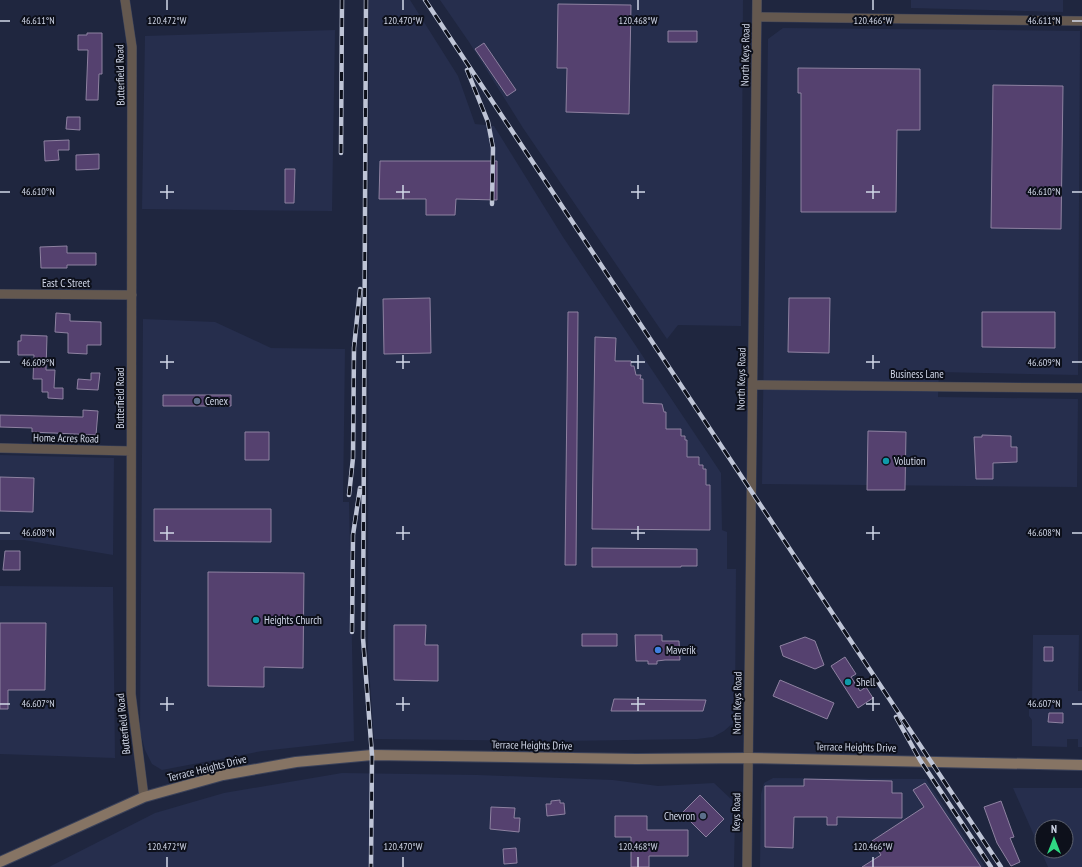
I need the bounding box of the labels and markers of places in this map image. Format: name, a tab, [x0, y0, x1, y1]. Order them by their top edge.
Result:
place label: Cenex	[205, 394, 228, 408]
marker: Cenex	[192, 396, 202, 406]
place label: Volution	[893, 454, 926, 468]
marker: Volution	[881, 456, 891, 466]
place label: Heights Church	[264, 613, 322, 627]
marker: Heights Church	[251, 615, 261, 625]
place label: Maverik	[666, 643, 697, 657]
marker: Maverik	[653, 645, 663, 655]
place label: Shell	[856, 675, 876, 689]
marker: Shell	[843, 677, 853, 687]
place label: Chevron	[664, 809, 695, 823]
marker: Chevron	[698, 811, 708, 821]

